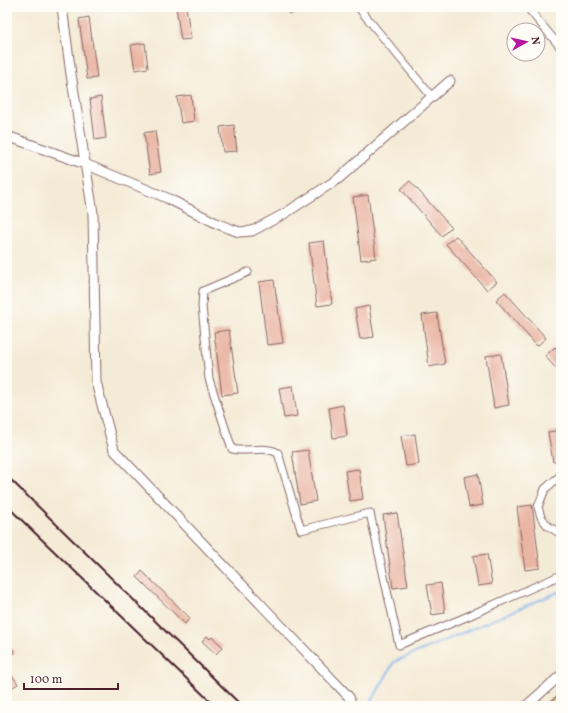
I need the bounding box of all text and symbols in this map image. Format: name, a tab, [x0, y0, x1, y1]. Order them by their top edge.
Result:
north arrow	[506, 22, 546, 62]
text: N	[526, 36, 542, 46]
scale bar	[24, 665, 118, 691]
text: 100 m	[30, 672, 63, 688]

